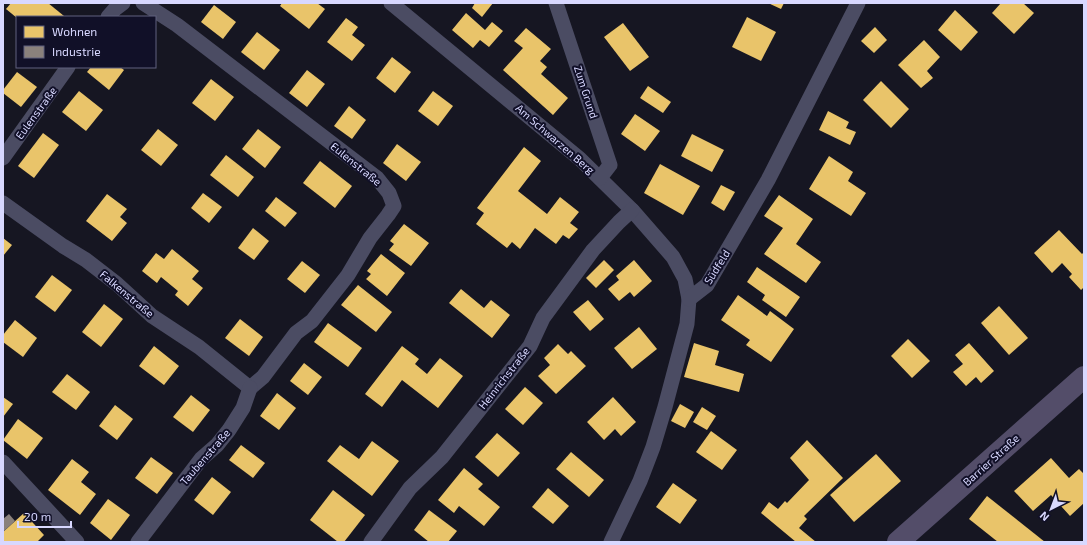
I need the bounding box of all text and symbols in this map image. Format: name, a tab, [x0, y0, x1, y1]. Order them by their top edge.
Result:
legend	[16, 16, 156, 68]
text: Wohnen	[52, 24, 97, 38]
text: Industrie	[52, 44, 101, 58]
street label: Zum Grund	[572, 64, 601, 120]
street label: Eulenstraße	[12, 84, 59, 141]
street label: Am Schwarzen Berg	[513, 101, 597, 176]
street label: Eulenstraße	[328, 139, 384, 188]
street label: Südfeld	[701, 247, 732, 286]
street label: Falkenstraße	[98, 267, 157, 320]
street label: Heinrichstraße	[475, 344, 532, 411]
street label: Taubenstraße	[177, 426, 232, 487]
street label: Barrier Straße	[960, 431, 1021, 488]
north arrow	[1031, 489, 1071, 529]
scale bar	[18, 503, 71, 529]
text: 20 m	[24, 509, 51, 523]
text: N	[1037, 509, 1051, 524]

